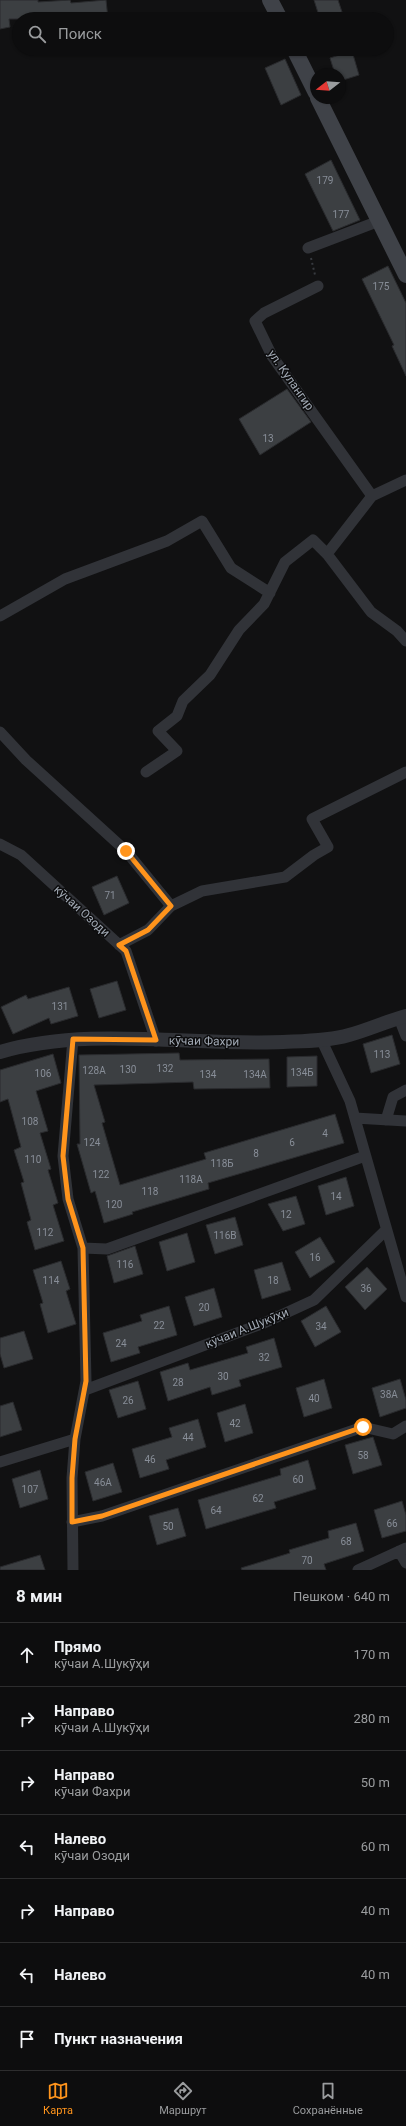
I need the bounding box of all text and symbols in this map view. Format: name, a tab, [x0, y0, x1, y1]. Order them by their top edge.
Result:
search box	[12, 12, 394, 56]
icon: search	[26, 23, 48, 45]
text: Поиск	[58, 25, 102, 43]
north arrow	[310, 68, 346, 104]
house number: 179	[317, 175, 333, 186]
house number: 177	[333, 209, 350, 220]
house number: 175	[373, 281, 390, 292]
street label: ул. Кулангир	[265, 347, 317, 413]
house number: 13	[262, 433, 274, 444]
route end	[117, 842, 135, 860]
street label: кӯчаи Озоди	[51, 882, 113, 940]
house number: 71	[104, 890, 116, 901]
house number: 131	[52, 1001, 68, 1012]
street label: кӯчаи Фахри	[169, 1033, 239, 1049]
house number: 113	[374, 1049, 390, 1060]
house number: 132	[157, 1063, 174, 1074]
house number: 130	[120, 1064, 137, 1075]
house number: 128А	[82, 1065, 106, 1076]
house number: 134Б	[290, 1067, 314, 1078]
house number: 106	[35, 1068, 52, 1079]
house number: 134	[200, 1069, 217, 1080]
house number: 134А	[243, 1069, 267, 1080]
house number: 108	[22, 1116, 39, 1127]
house number: 4	[322, 1128, 328, 1139]
house number: 124	[84, 1137, 101, 1148]
house number: 6	[289, 1137, 295, 1148]
house number: 8	[253, 1148, 259, 1159]
house number: 110	[25, 1154, 42, 1165]
house number: 118Б	[210, 1158, 234, 1169]
house number: 122	[93, 1169, 110, 1180]
house number: 118А	[179, 1174, 203, 1185]
house number: 118	[142, 1186, 159, 1197]
house number: 14	[330, 1191, 342, 1202]
house number: 120	[106, 1199, 123, 1210]
house number: 12	[280, 1209, 292, 1220]
house number: 112	[37, 1227, 54, 1238]
house number: 116В	[213, 1230, 237, 1241]
house number: 16	[309, 1252, 321, 1263]
house number: 116	[117, 1259, 134, 1270]
house number: 114	[43, 1275, 60, 1286]
house number: 18	[267, 1275, 279, 1286]
house number: 36	[360, 1283, 372, 1294]
house number: 20	[198, 1302, 210, 1313]
street label: кӯчаи А.Шукӯҳи	[203, 1305, 291, 1351]
house number: 22	[153, 1320, 165, 1331]
house number: 34	[315, 1321, 327, 1332]
house number: 24	[115, 1338, 127, 1349]
house number: 32	[258, 1352, 270, 1363]
house number: 30	[217, 1371, 229, 1382]
house number: 28	[172, 1377, 184, 1388]
house number: 38А	[380, 1389, 398, 1400]
house number: 40	[308, 1393, 320, 1404]
house number: 26	[122, 1395, 134, 1406]
house number: 42	[229, 1418, 241, 1429]
route start	[354, 1418, 372, 1436]
house number: 44	[182, 1432, 194, 1443]
house number: 58	[357, 1450, 369, 1461]
house number: 46	[144, 1454, 156, 1465]
house number: 60	[292, 1474, 304, 1485]
house number: 46А	[94, 1477, 112, 1488]
house number: 107	[22, 1484, 39, 1495]
house number: 62	[252, 1493, 264, 1504]
house number: 64	[210, 1505, 222, 1516]
house number: 66	[386, 1518, 398, 1529]
house number: 50	[162, 1521, 174, 1532]
house number: 68	[340, 1536, 352, 1547]
house number: 70	[301, 1555, 313, 1566]
text: 8 мин	[16, 1586, 62, 1606]
text: Пешком · 640 m	[293, 1589, 390, 1604]
text: Прямо	[54, 1638, 101, 1656]
icon: ahead	[16, 1644, 38, 1666]
text: 170 m	[353, 1647, 390, 1662]
text: кӯчаи А.Шукӯҳи	[54, 1656, 150, 1671]
text: Направо	[54, 1702, 115, 1720]
icon: right	[16, 1708, 38, 1730]
text: 280 m	[353, 1711, 390, 1726]
text: кӯчаи А.Шукӯҳи	[54, 1720, 150, 1735]
text: Направо	[54, 1766, 115, 1784]
icon: right	[16, 1772, 38, 1794]
text: 50 m	[361, 1775, 390, 1790]
text: кӯчаи Фахри	[54, 1784, 130, 1799]
text: Налево	[54, 1830, 106, 1848]
icon: left	[16, 1836, 38, 1858]
text: 60 m	[361, 1839, 390, 1854]
text: кӯчаи Озоди	[54, 1848, 130, 1863]
icon: right	[16, 1900, 38, 1922]
text: Направо	[54, 1902, 115, 1920]
text: 40 m	[361, 1903, 390, 1918]
icon: left	[16, 1964, 38, 1986]
text: Налево	[54, 1966, 106, 1984]
text: 40 m	[361, 1967, 390, 1982]
icon: arrive	[16, 2028, 38, 2050]
text: Пункт назначения	[54, 2030, 183, 2048]
tab: Карта	[43, 2080, 73, 2117]
tab: Маршрут	[159, 2080, 207, 2117]
tab: Сохранённые	[293, 2080, 363, 2117]

